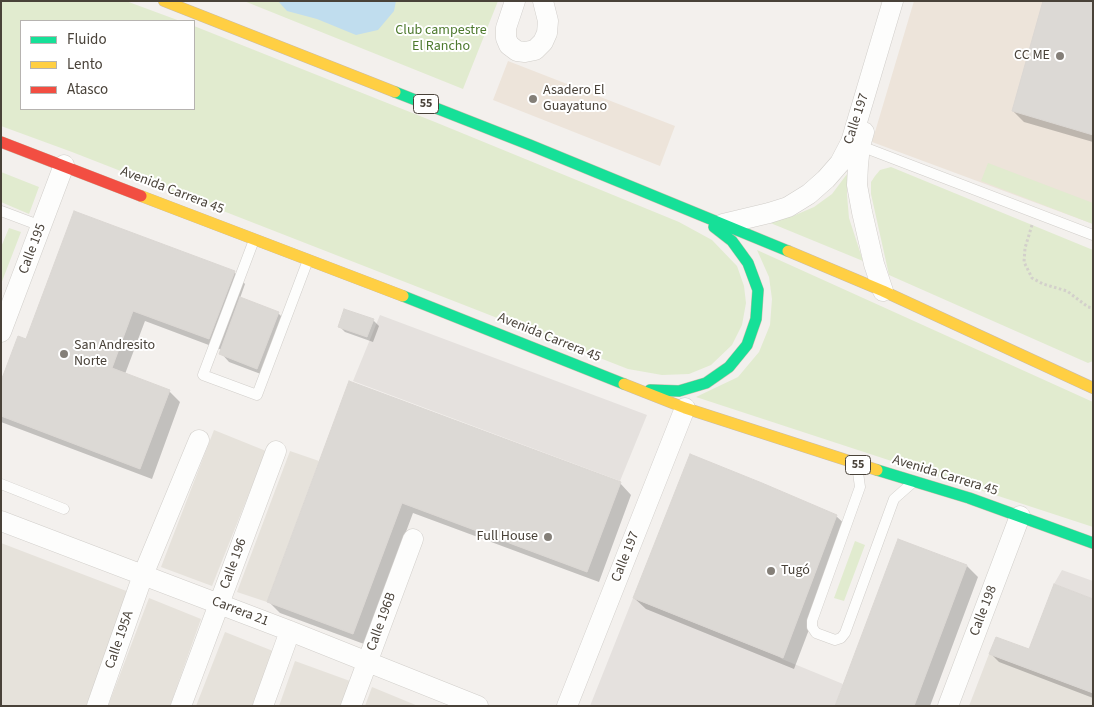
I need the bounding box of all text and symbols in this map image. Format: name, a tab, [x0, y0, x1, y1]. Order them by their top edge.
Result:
legend	[20, 20, 195, 110]
park label: Club campestre El Rancho	[395, 23, 487, 56]
text: Fluido	[67, 29, 107, 50]
place label: CC ME	[1014, 48, 1050, 64]
marker: CC ME	[1054, 50, 1066, 62]
text: Lento	[67, 54, 103, 75]
text: Atasco	[67, 79, 108, 100]
place label: Asadero El Guayatuno	[543, 83, 607, 115]
street label: Calle 197	[841, 91, 873, 147]
marker: Asadero El Guayatuno	[527, 93, 539, 105]
road number: 55	[414, 95, 438, 114]
street label: Avenida Carrera 45	[118, 164, 226, 218]
street label: Calle 195	[16, 221, 50, 277]
street label: Avenida Carrera 45	[495, 310, 603, 366]
place label: San Andresito Norte	[74, 338, 155, 371]
marker: San Andresito Norte	[58, 348, 70, 360]
street label: Avenida Carrera 45	[890, 452, 1000, 500]
road number: 55	[846, 456, 870, 474]
place label: Full House	[477, 529, 538, 545]
street label: Calle 197	[608, 529, 644, 585]
marker: Full House	[542, 531, 554, 543]
street label: Calle 196	[217, 536, 251, 592]
place label: Tugó	[781, 563, 810, 579]
marker: Tugó	[765, 565, 777, 577]
street label: Calle 198	[967, 583, 1001, 639]
street label: Calle 196B	[364, 590, 400, 654]
street label: Carrera 21	[209, 593, 271, 631]
street label: Calle 195A	[102, 609, 138, 671]

